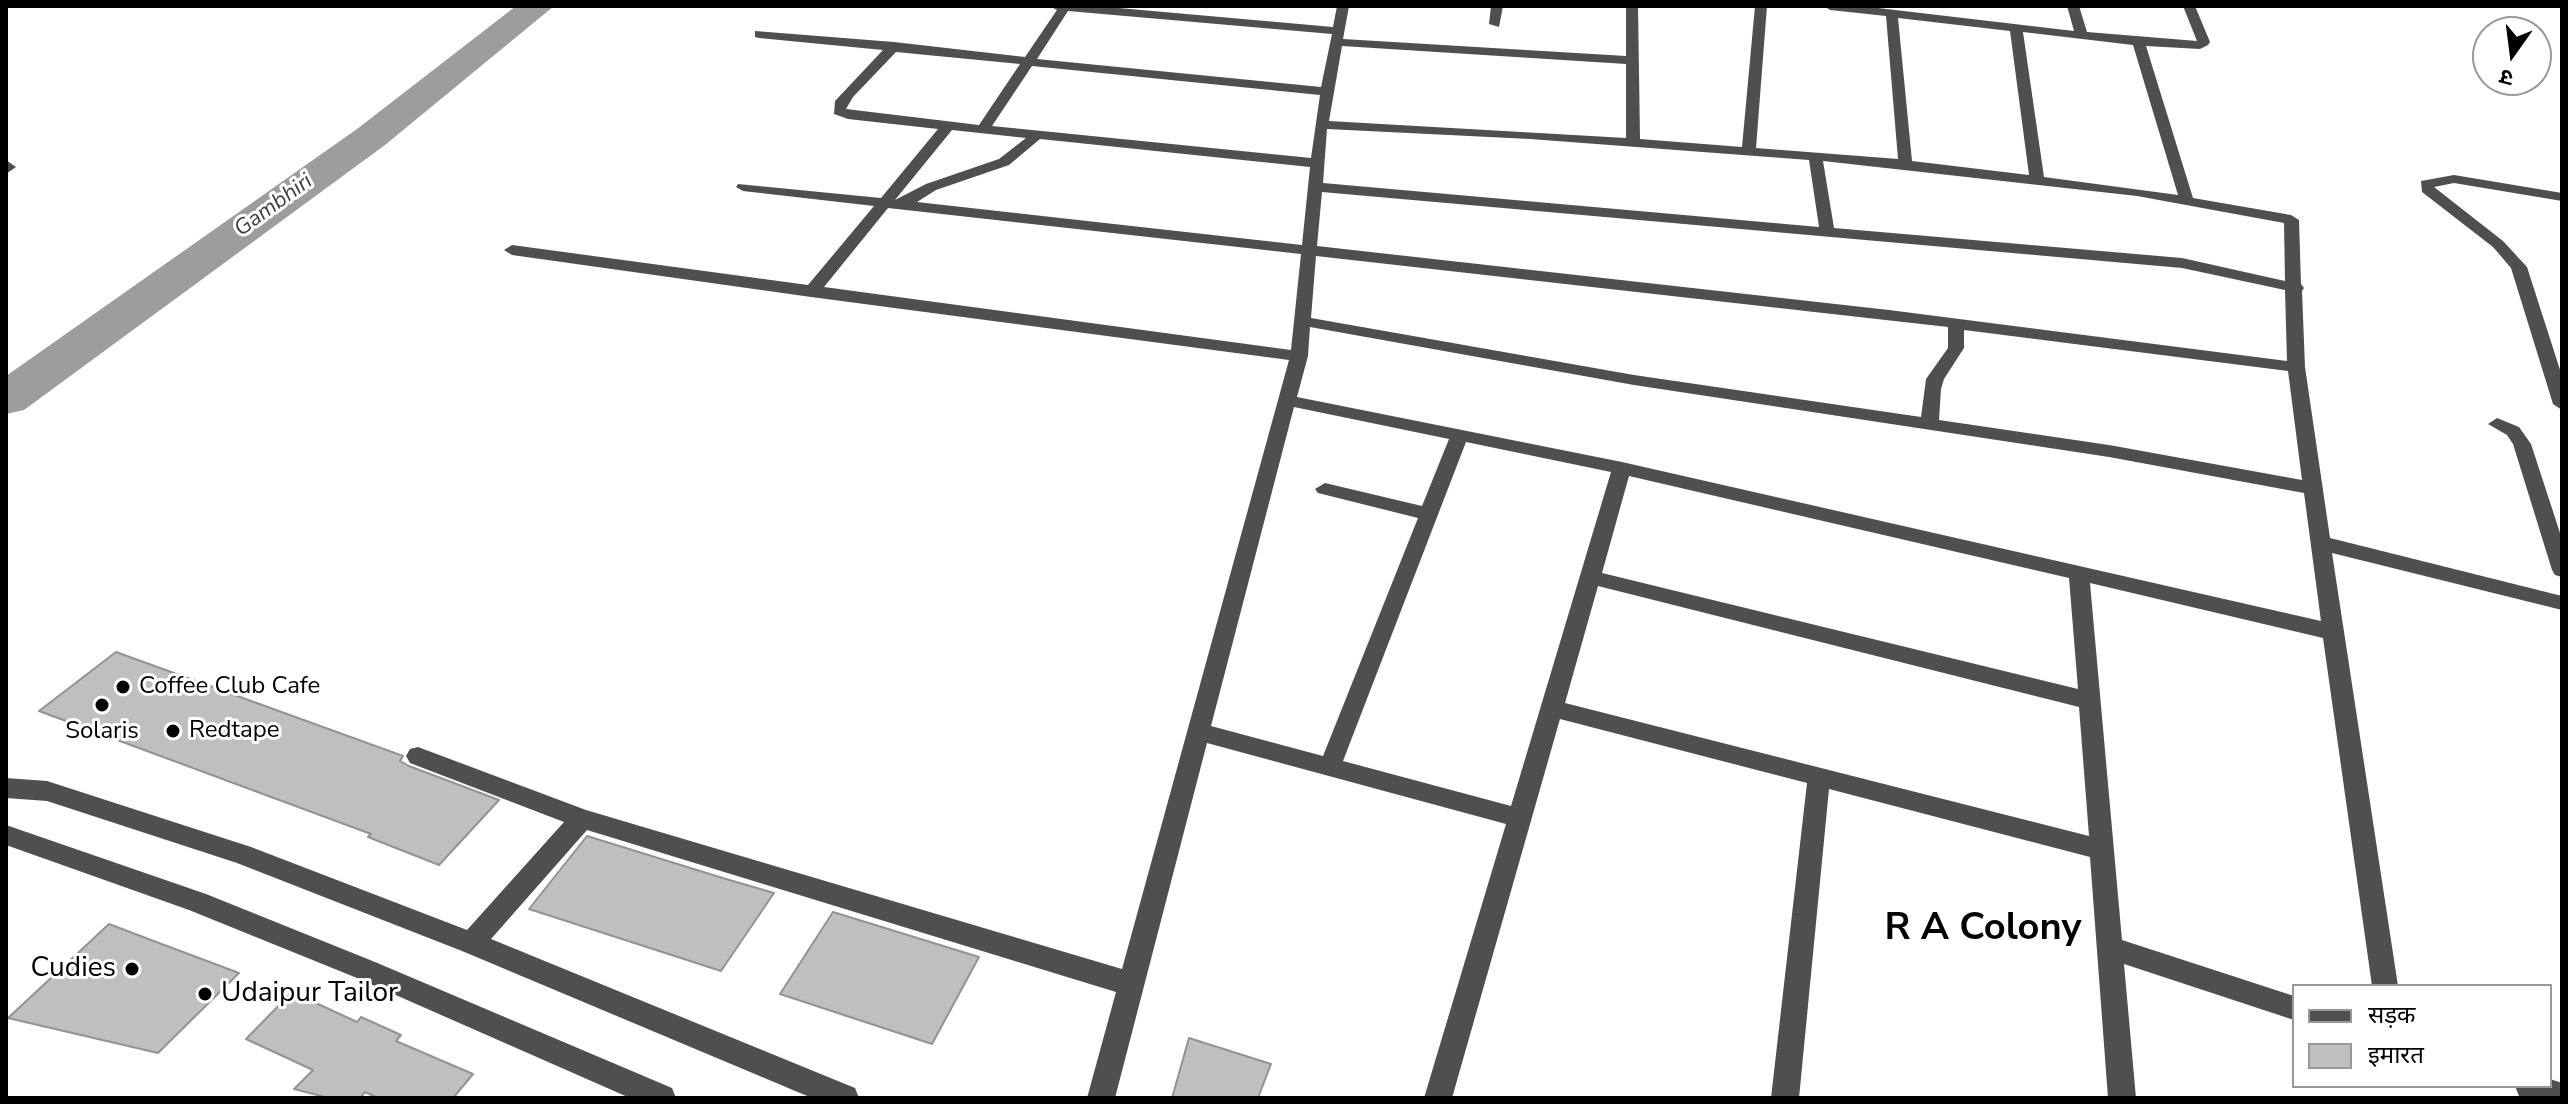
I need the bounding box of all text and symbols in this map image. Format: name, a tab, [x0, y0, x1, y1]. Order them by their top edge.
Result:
north arrow	[2472, 16, 2552, 96]
text: उ	[2497, 61, 2517, 93]
water label: Gambhiri	[230, 169, 318, 243]
place label: Coffee Club Cafe	[139, 673, 320, 701]
marker: Coffee Club Cafe	[114, 678, 132, 696]
marker: Solaris	[93, 696, 111, 714]
place label: Redtape	[189, 717, 279, 745]
place label: Solaris	[65, 718, 139, 746]
marker: Redtape	[164, 722, 182, 740]
district label: R A Colony	[1884, 907, 2082, 953]
place label: Cudies	[31, 952, 116, 986]
marker: Cudies	[123, 960, 141, 978]
place label: Udaipur Tailor	[221, 977, 398, 1011]
legend	[2292, 984, 2552, 1088]
marker: Udaipur Tailor	[196, 985, 214, 1003]
text: सड़क	[2368, 999, 2416, 1031]
text: इमारत	[2368, 1039, 2424, 1071]

